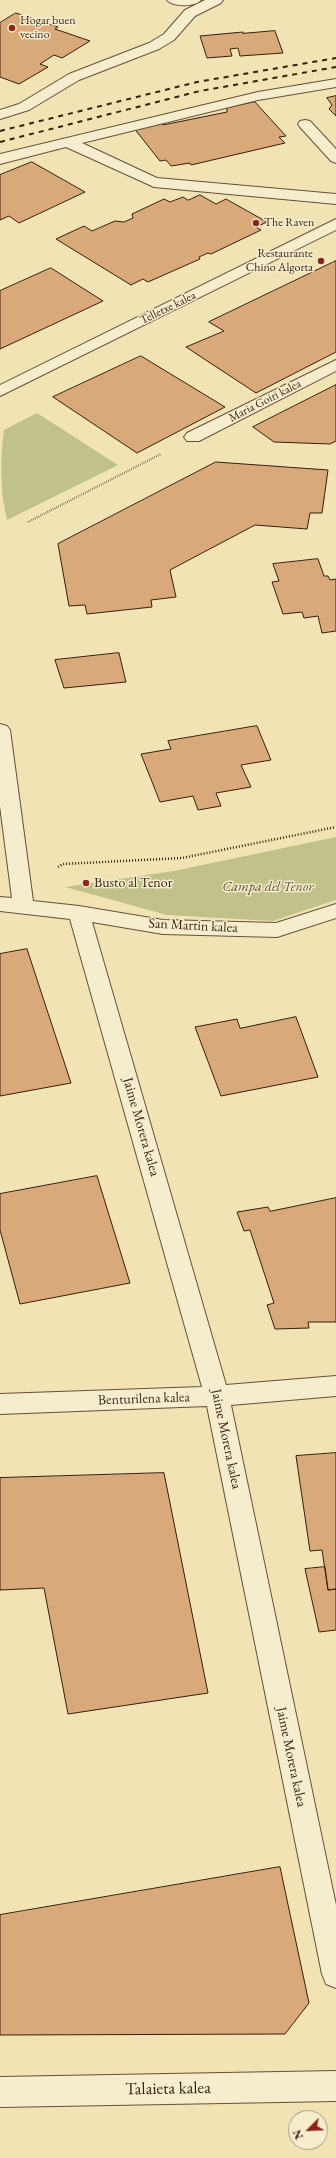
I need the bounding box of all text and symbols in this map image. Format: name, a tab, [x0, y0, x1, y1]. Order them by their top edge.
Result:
place label: Hogar buen vecino	[20, 14, 76, 42]
marker: Hogar buen vecino	[7, 23, 17, 33]
place label: The Raven	[264, 216, 314, 230]
marker: The Raven	[251, 218, 261, 228]
place label: Restaurante Chino Algorta	[246, 247, 313, 275]
marker: Restaurante Chino Algorta	[316, 256, 326, 266]
street label: Telletxe kalea	[138, 288, 198, 328]
street label: Maria Goiri kalea	[226, 377, 304, 425]
place label: Busto al Tenor	[94, 875, 172, 891]
marker: Busto al Tenor	[81, 878, 91, 888]
park label: Campa del Tenor	[222, 879, 314, 895]
street label: San Martin kalea	[148, 915, 238, 937]
street label: Jaime Morera kalea	[119, 1076, 163, 1178]
street label: Jaime Morera kalea	[207, 1387, 245, 1491]
street label: Benturilena kalea	[98, 1389, 190, 1409]
street label: Jaime Morera kalea	[272, 1705, 310, 1809]
street label: Talaieta kalea	[125, 2078, 211, 2100]
north arrow	[288, 2110, 328, 2150]
text: N	[290, 2128, 306, 2141]

